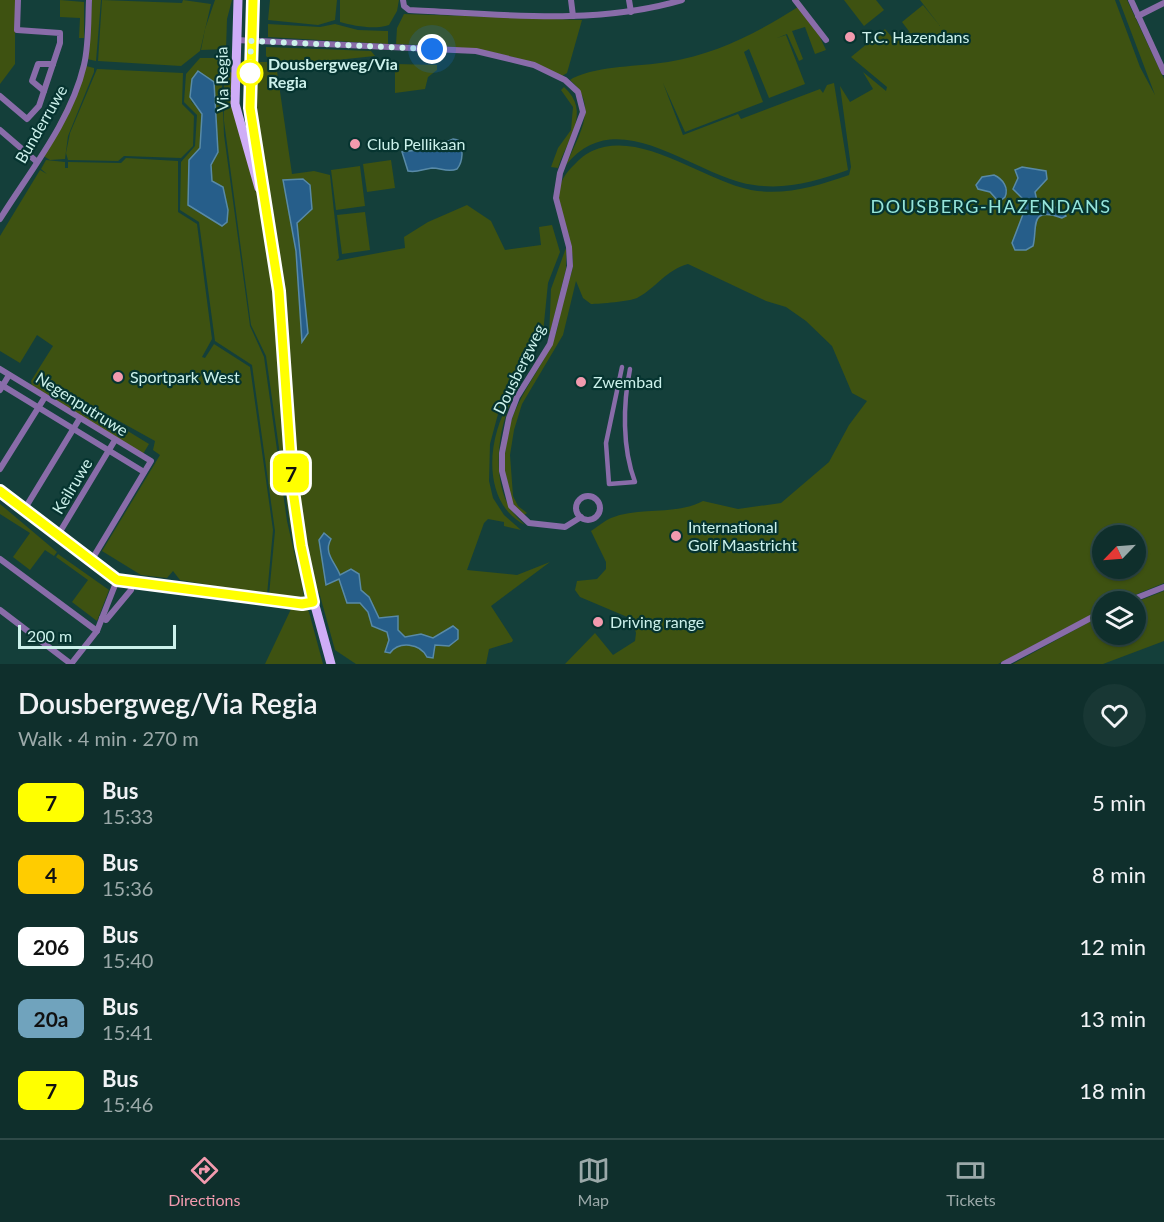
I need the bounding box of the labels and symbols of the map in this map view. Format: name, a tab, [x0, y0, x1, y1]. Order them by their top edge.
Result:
place label: T.C. Hazendans	[862, 27, 970, 46]
marker: T.C. Hazendans	[843, 30, 857, 44]
your location	[417, 34, 447, 64]
street label: Via Regia	[211, 46, 232, 112]
place label: Dousbergweg/Via Regia	[268, 54, 398, 91]
marker: Dousbergweg/Via Regia	[237, 60, 263, 86]
street label: Bunderruwe	[11, 81, 71, 166]
place label: Club Pellikaan	[367, 134, 465, 153]
marker: Club Pellikaan	[348, 137, 362, 151]
district label: DOUSBERG-HAZENDANS	[870, 195, 1112, 217]
street label: Dousbergweg	[489, 321, 548, 417]
place label: Sportpark West	[130, 367, 240, 386]
street label: Negenputruwe	[33, 368, 132, 440]
marker: Sportpark West	[111, 370, 125, 384]
place label: Zwembad	[593, 372, 662, 391]
marker: Zwembad	[574, 375, 588, 389]
street label: Keilruwe	[48, 454, 96, 517]
line badge: 7	[272, 454, 310, 492]
place label: International Golf Maastricht	[688, 517, 797, 554]
north arrow	[1092, 525, 1146, 579]
marker: International Golf Maastricht	[669, 529, 683, 543]
place label: Driving range	[610, 612, 704, 631]
marker: Driving range	[591, 615, 605, 629]
scale bar	[18, 622, 176, 650]

